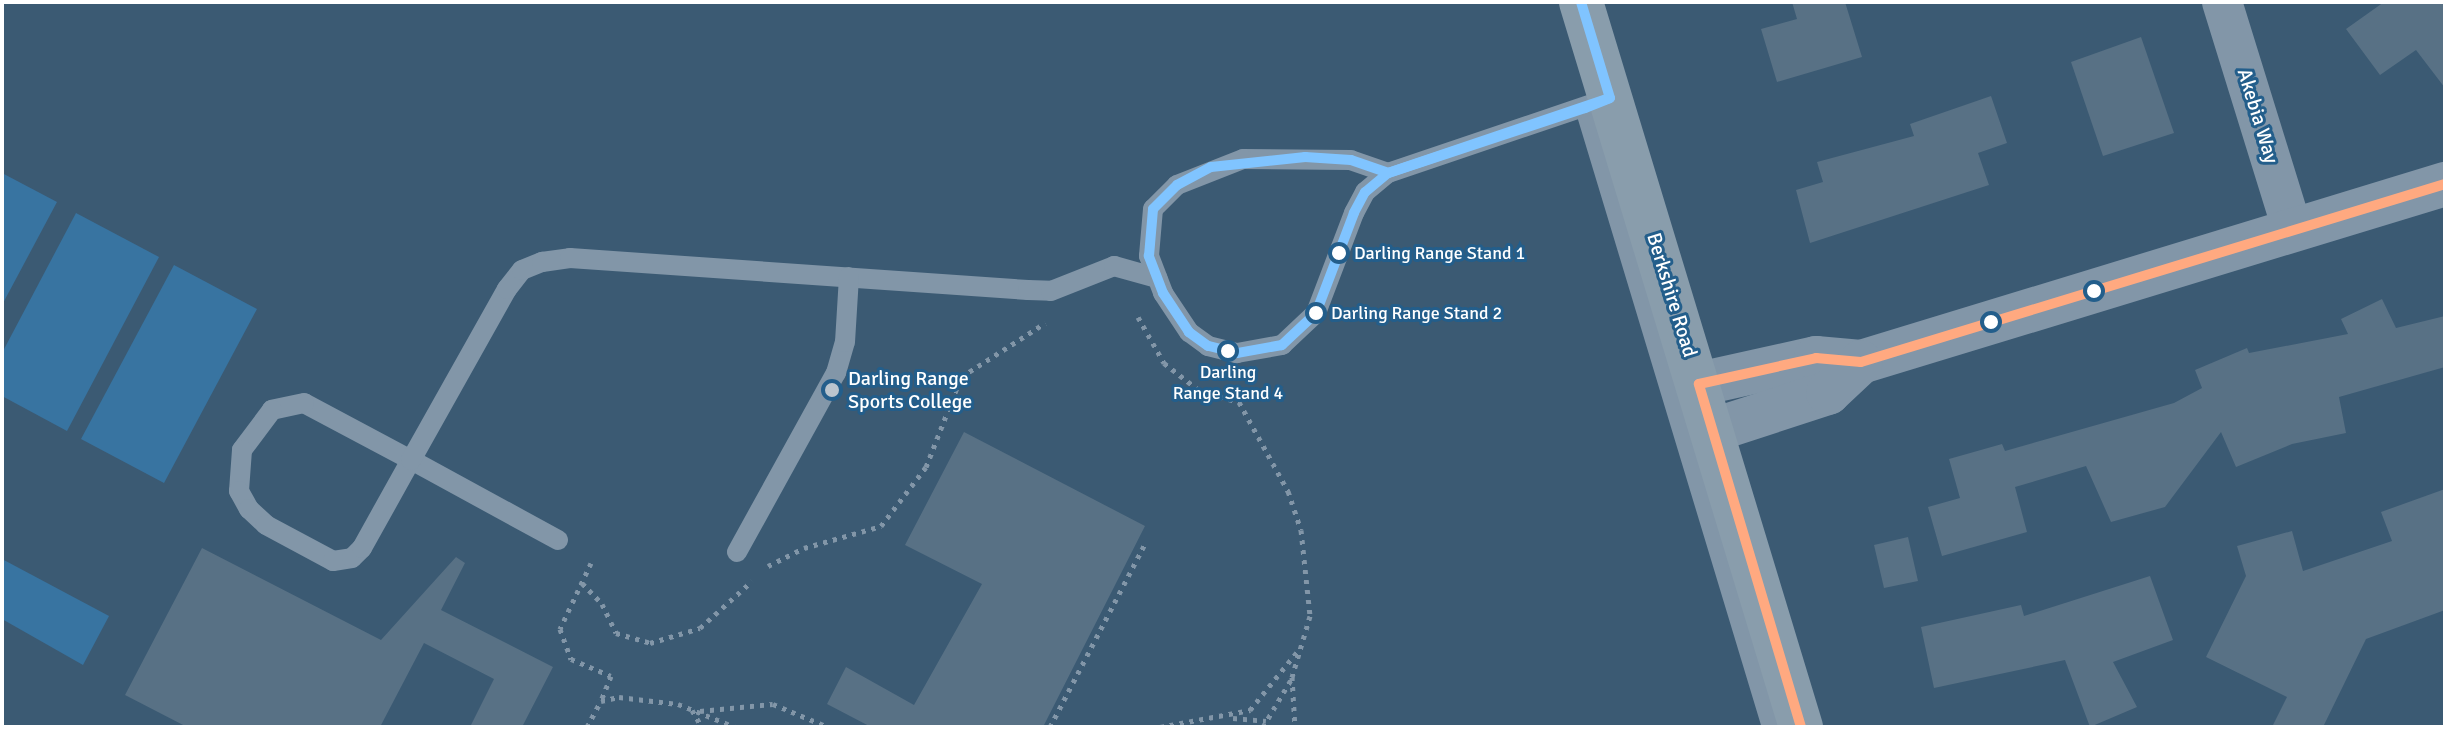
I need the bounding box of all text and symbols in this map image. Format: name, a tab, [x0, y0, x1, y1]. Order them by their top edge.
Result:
street label: Akebia Way	[2232, 66, 2284, 166]
street label: Berkshire Road	[1642, 230, 1702, 360]
place label: Darling Range Stand 1	[1354, 242, 1525, 264]
marker: Darling Range Stand 1	[1331, 245, 1347, 261]
unlabelled marker	[2086, 283, 2102, 299]
place label: Darling Range Stand 2	[1331, 302, 1502, 324]
marker: Darling Range Stand 2	[1308, 305, 1324, 321]
unlabelled marker	[1983, 314, 1999, 330]
marker: Darling Range Stand 4	[1220, 343, 1236, 359]
place label: Darling Range Stand 4	[1173, 362, 1283, 404]
place label: Darling Range Sports College	[848, 366, 972, 413]
marker: Darling Range Sports College	[823, 381, 841, 399]

